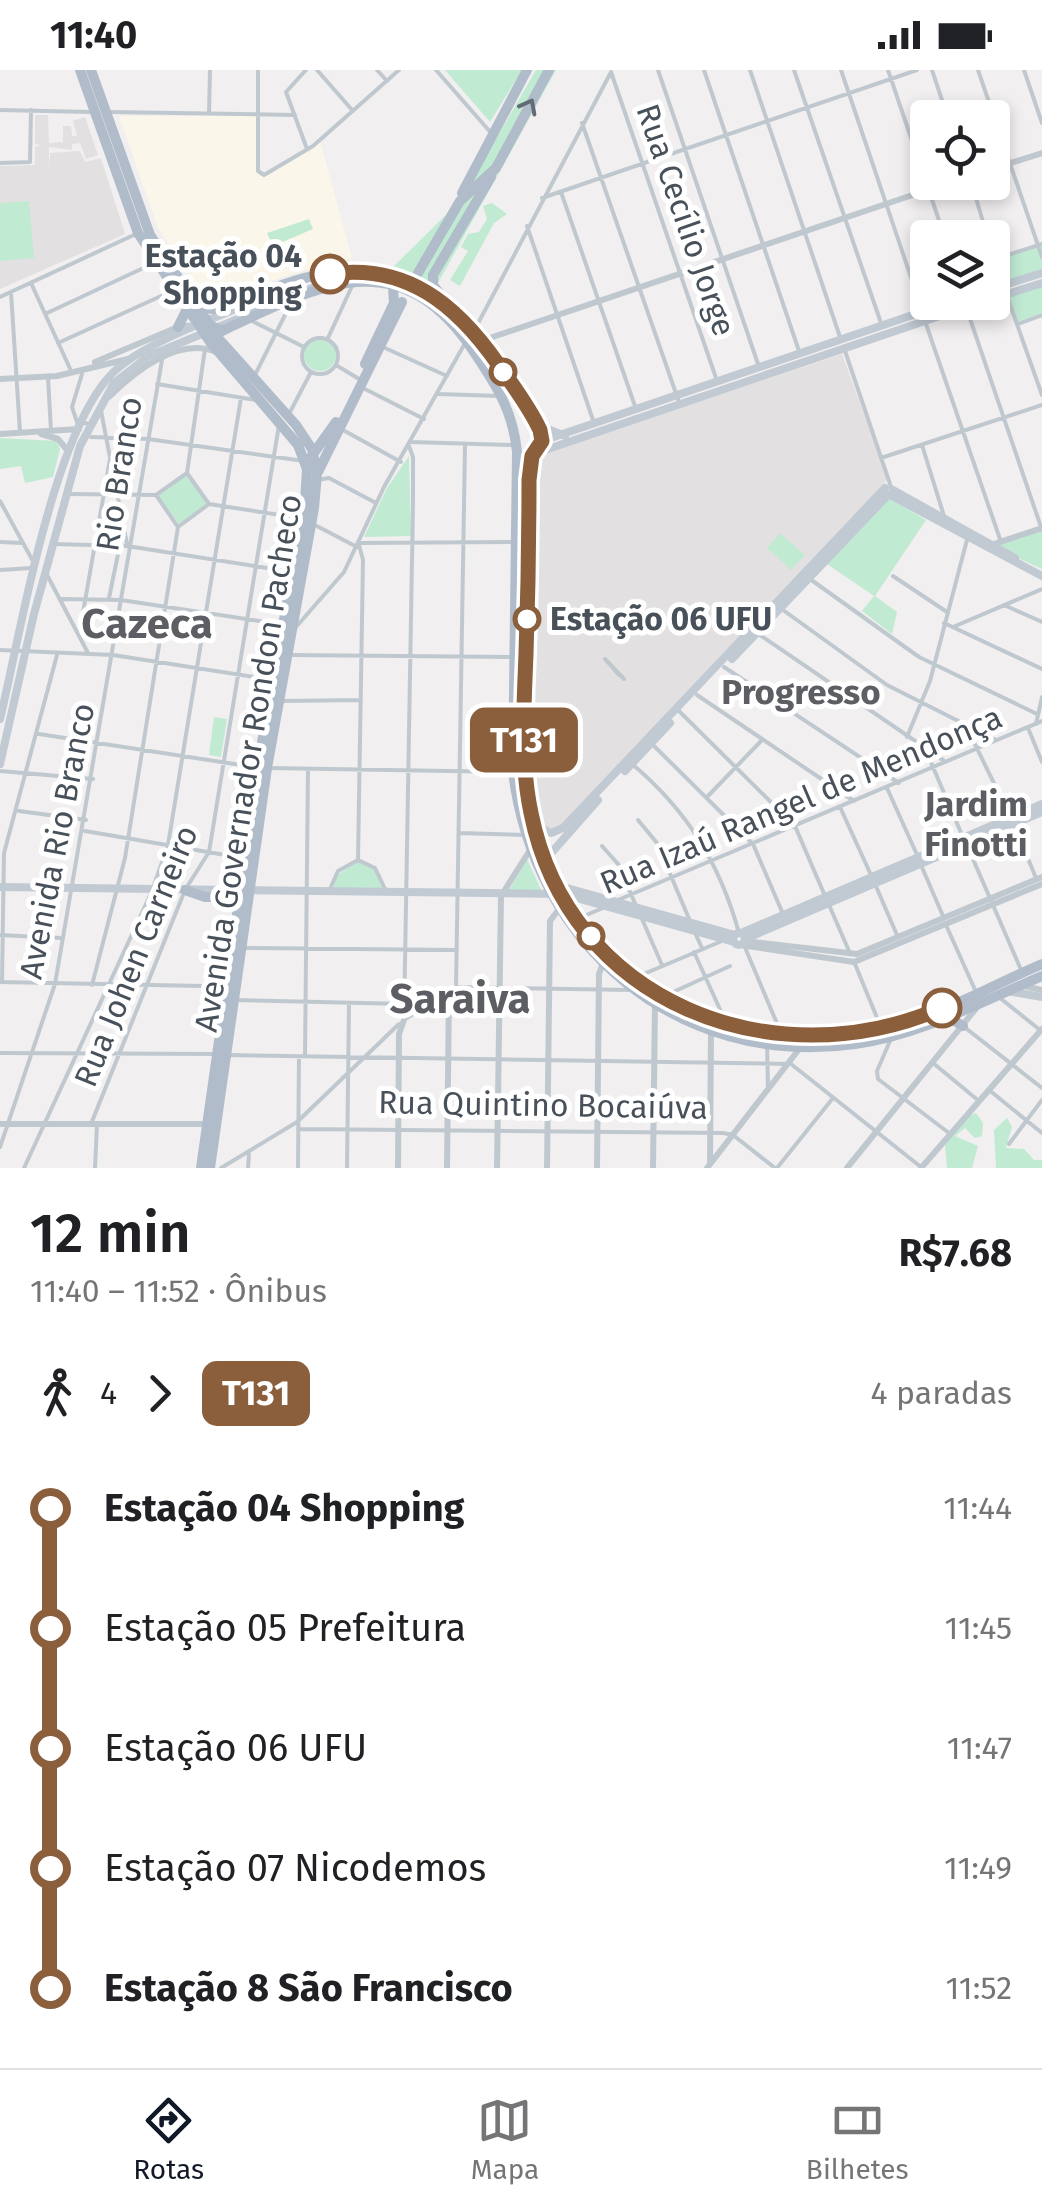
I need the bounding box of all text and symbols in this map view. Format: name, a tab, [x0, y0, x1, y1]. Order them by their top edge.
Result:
text: 11:40	[50, 12, 137, 58]
one-way arrow	[517, 99, 536, 117]
street label: Rua Cecílio Jorge	[629, 99, 743, 341]
map controls	[910, 100, 1010, 320]
button: locate	[910, 100, 1010, 200]
button: layers	[910, 220, 1010, 320]
place label: Estação 04 Shopping	[145, 237, 302, 312]
marker: Estação 04 Shopping	[311, 255, 349, 293]
unlabelled marker	[490, 359, 516, 385]
street label: Rio Branco	[88, 394, 150, 554]
street label: Avenida Governador Rondon Pacheco	[187, 492, 309, 1034]
district label: Cazeca	[81, 599, 213, 649]
place label: Estação 06 UFU	[550, 600, 772, 639]
marker: Estação 06 UFU	[514, 606, 540, 632]
district label: Progresso	[721, 671, 881, 713]
street label: Rua Izaú Rangel de Mendonça	[594, 698, 1008, 902]
street label: Avenida Rio Branco	[12, 700, 102, 982]
line badge: T131	[454, 708, 594, 772]
text: T131	[490, 719, 558, 761]
district label: Jardim Finotti	[923, 783, 1028, 865]
street label: Rua Johen Carneiro	[66, 820, 206, 1092]
unlabelled marker	[578, 923, 604, 949]
district label: Saraiva	[390, 974, 530, 1024]
unlabelled marker	[923, 989, 961, 1027]
street label: Rua Quintino Bocaiúva	[378, 1083, 708, 1127]
text: 12 min	[30, 1201, 191, 1267]
text: R$7.68	[899, 1230, 1012, 1276]
text: 11:40 – 11:52 · Ônibus	[30, 1272, 327, 1310]
icon: walk	[30, 1366, 85, 1421]
icon: forward	[132, 1366, 187, 1421]
text: T131	[222, 1372, 290, 1414]
text: 4	[100, 1374, 117, 1412]
text: 4 paradas	[871, 1374, 1012, 1412]
text: Estação 04 Shopping	[104, 1485, 465, 1531]
text: 11:44	[943, 1489, 1012, 1527]
text: Estação 05 Prefeitura	[104, 1605, 466, 1651]
text: 11:45	[944, 1609, 1012, 1647]
text: Estação 06 UFU	[104, 1725, 367, 1771]
text: 11:47	[947, 1729, 1012, 1767]
text: Estação 07 Nicodemos	[104, 1845, 486, 1891]
text: 11:49	[944, 1849, 1012, 1887]
text: Estação 8 São Francisco	[104, 1965, 513, 2011]
text: 11:52	[945, 1969, 1012, 2007]
tab: Rotas	[133, 2093, 204, 2186]
tab: Mapa	[471, 2093, 539, 2186]
tab: Bilhetes	[806, 2093, 909, 2186]

